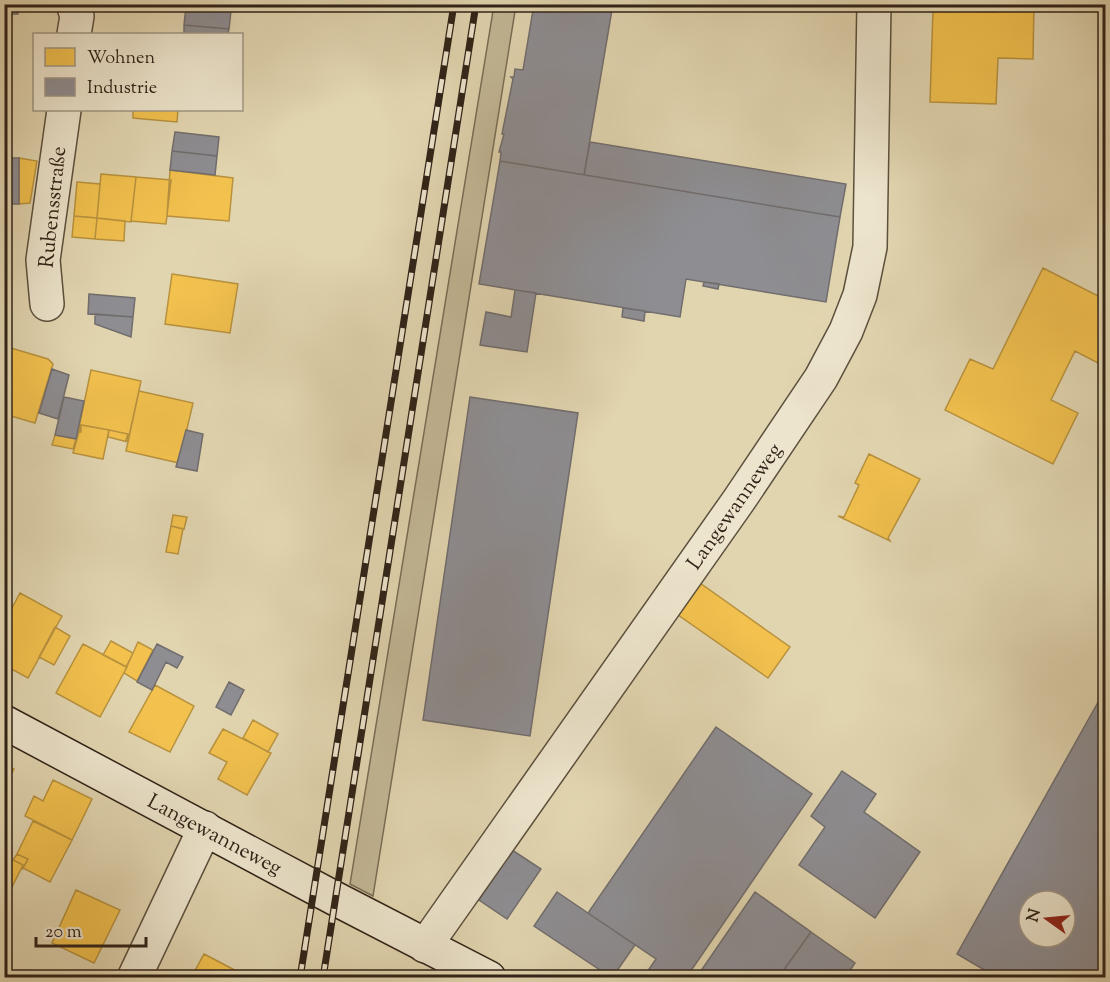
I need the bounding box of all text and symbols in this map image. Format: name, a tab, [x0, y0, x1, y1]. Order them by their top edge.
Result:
legend	[33, 33, 243, 111]
text: Wohnen	[87, 46, 155, 72]
text: Industrie	[87, 76, 157, 102]
street label: Rubensstraße	[33, 145, 75, 270]
street label: Langewanneweg	[681, 438, 791, 577]
street label: Langewanneweg	[141, 788, 287, 884]
north arrow	[1017, 889, 1077, 949]
text: N	[1022, 906, 1048, 925]
scale bar	[36, 910, 146, 948]
text: 20 m	[45, 920, 82, 946]

